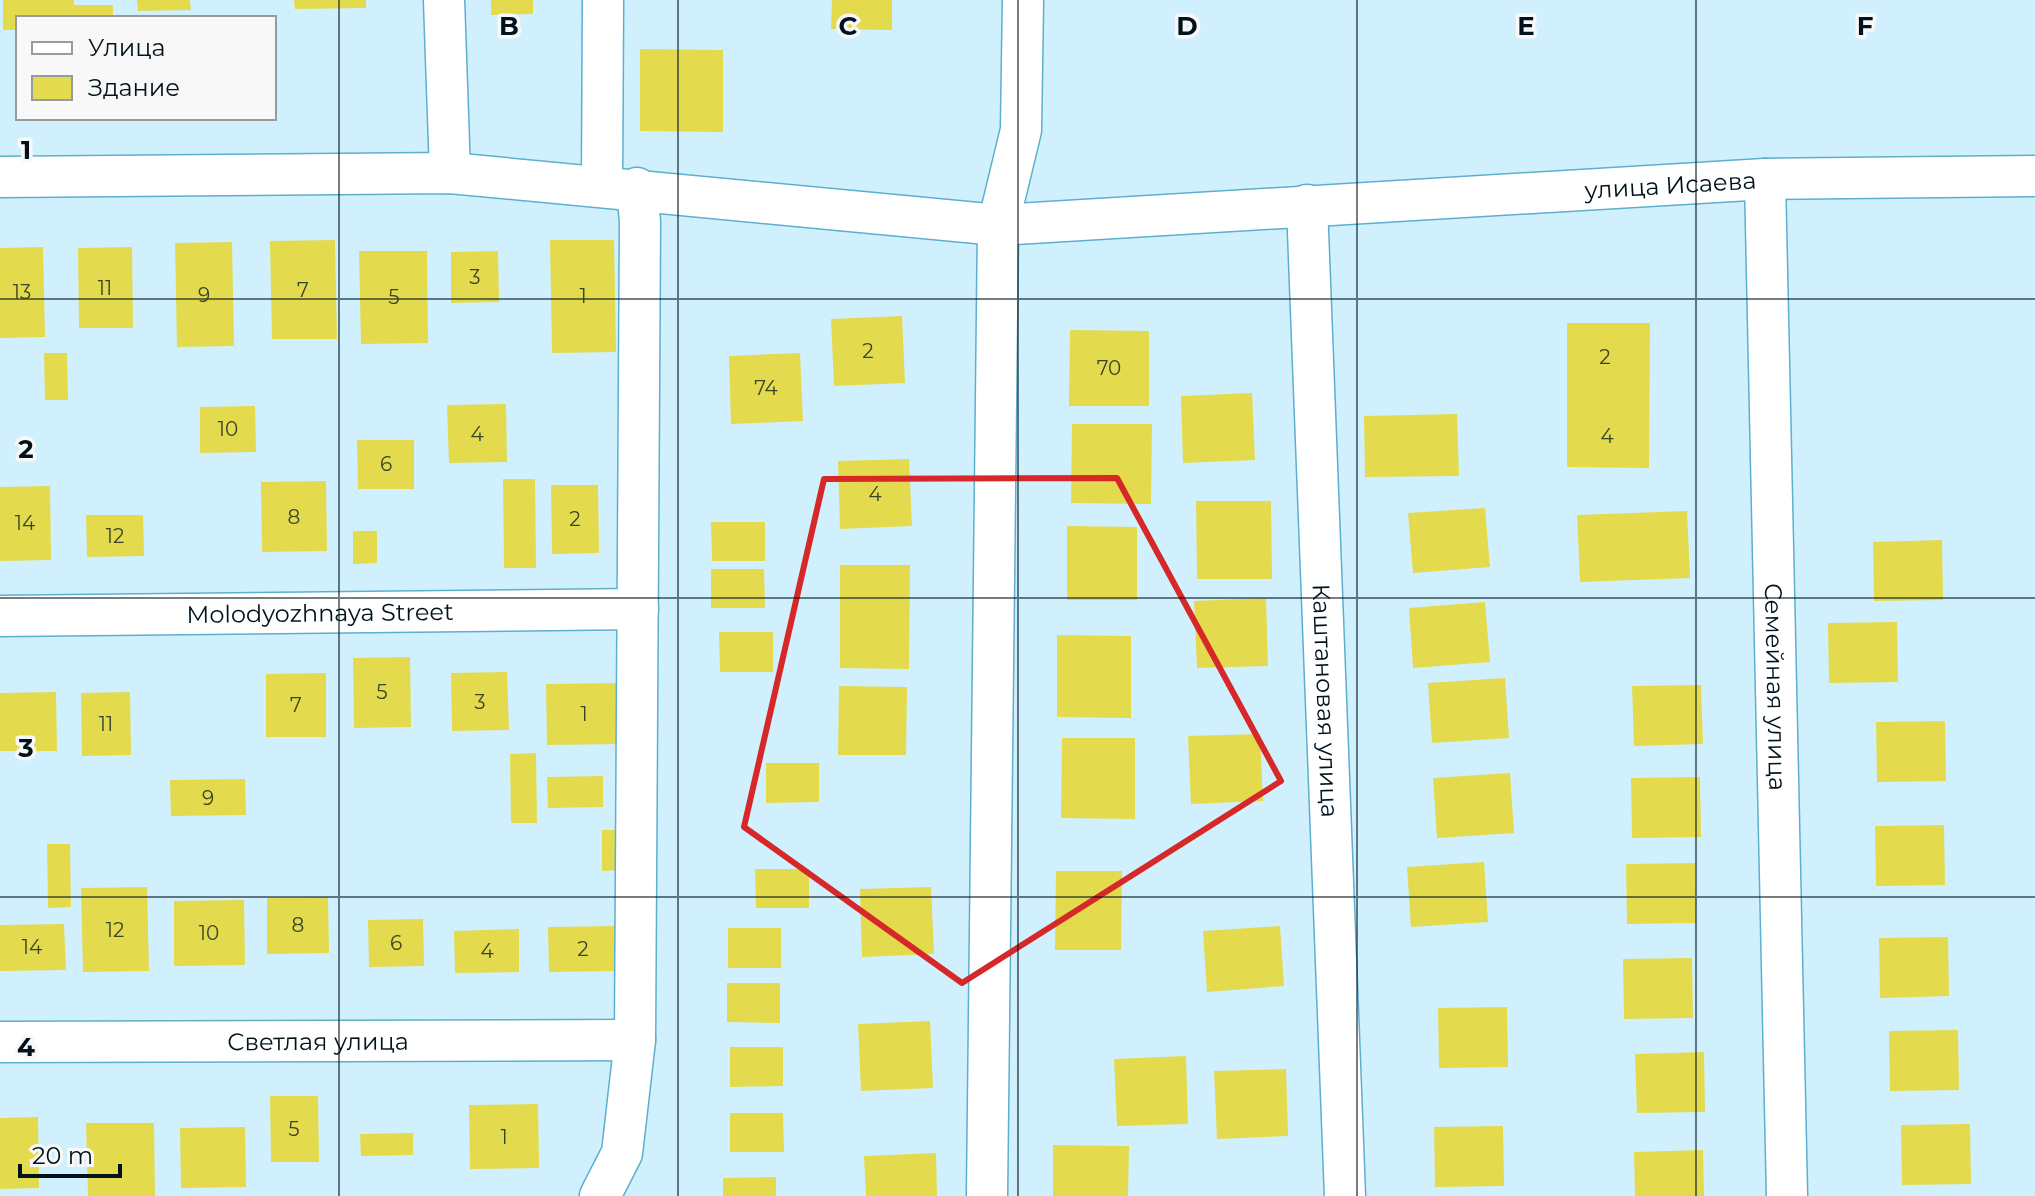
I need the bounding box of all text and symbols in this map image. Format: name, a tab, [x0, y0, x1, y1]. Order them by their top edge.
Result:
text: B	[499, 10, 519, 42]
text: C	[839, 10, 858, 42]
text: D	[1176, 10, 1198, 42]
text: E	[1517, 10, 1535, 42]
text: F	[1857, 10, 1873, 42]
legend	[16, 16, 276, 120]
text: Улица	[88, 33, 166, 62]
text: Здание	[88, 73, 180, 102]
text: 1	[21, 134, 31, 166]
street label: улица Исаева	[1583, 165, 1757, 204]
house number: 3	[469, 265, 481, 289]
house number: 11	[98, 276, 112, 300]
house number: 7	[297, 278, 309, 302]
house number: 13	[13, 280, 31, 304]
house number: 9	[198, 283, 210, 307]
house number: 1	[579, 284, 587, 308]
house number: 5	[388, 285, 400, 309]
house number: 2	[862, 339, 874, 363]
house number: 2	[1599, 345, 1611, 369]
house number: 70	[1097, 356, 1121, 380]
house number: 74	[754, 376, 778, 400]
house number: 10	[218, 417, 238, 441]
house number: 4	[470, 422, 484, 446]
house number: 4	[1600, 424, 1614, 448]
text: 2	[18, 433, 34, 465]
house number: 6	[380, 452, 392, 476]
house number: 4	[868, 482, 882, 506]
house number: 8	[288, 505, 300, 529]
house number: 2	[569, 507, 581, 531]
house number: 14	[15, 511, 35, 535]
house number: 12	[106, 524, 124, 548]
street label: Каштановая улица	[1307, 583, 1345, 818]
street label: Семейная улица	[1759, 583, 1793, 791]
street label: Molodyozhnaya Street	[186, 597, 454, 628]
house number: 5	[376, 680, 388, 704]
house number: 3	[474, 690, 486, 714]
house number: 7	[290, 693, 302, 717]
house number: 1	[580, 702, 588, 726]
house number: 11	[99, 712, 113, 736]
text: 3	[17, 732, 34, 764]
house number: 9	[202, 786, 214, 810]
house number: 8	[292, 913, 304, 937]
house number: 12	[106, 918, 124, 942]
house number: 10	[199, 921, 219, 945]
house number: 6	[390, 931, 402, 955]
house number: 14	[22, 935, 42, 959]
house number: 2	[577, 937, 589, 961]
house number: 4	[480, 939, 494, 963]
street label: Светлая улица	[227, 1026, 409, 1056]
text: 4	[17, 1031, 35, 1063]
house number: 5	[288, 1117, 300, 1141]
house number: 1	[500, 1125, 508, 1149]
scale bar	[20, 1128, 120, 1178]
text: 20 m	[32, 1141, 93, 1170]

